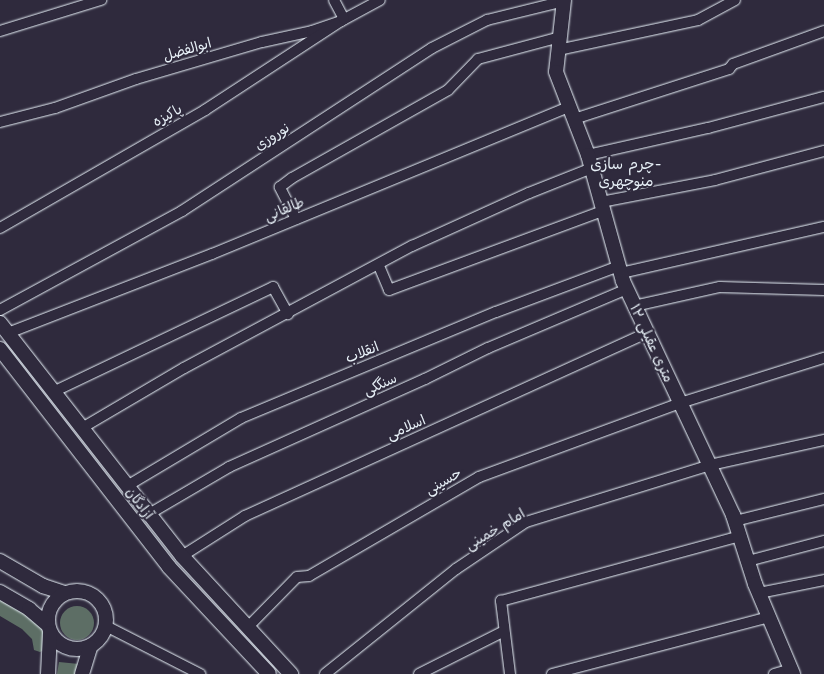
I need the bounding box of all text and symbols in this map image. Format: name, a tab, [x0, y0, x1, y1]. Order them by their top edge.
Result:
street label: ابوالفضل	[161, 34, 213, 64]
street label: پاکیزه	[149, 100, 185, 130]
street label: نوروزی	[251, 118, 293, 154]
district label: چرم سازی- منوچهری	[590, 153, 662, 188]
street label: طالقانی	[262, 193, 306, 225]
street label: ۱۲ متری عقیلی	[627, 301, 677, 385]
street label: انقلاب	[343, 338, 381, 366]
street label: سنگکی	[361, 369, 399, 399]
street label: اسلامی	[384, 411, 428, 443]
street label: حسینی	[422, 464, 464, 498]
street label: آزادگان	[122, 484, 158, 522]
street label: امام خمینی	[462, 505, 528, 553]

